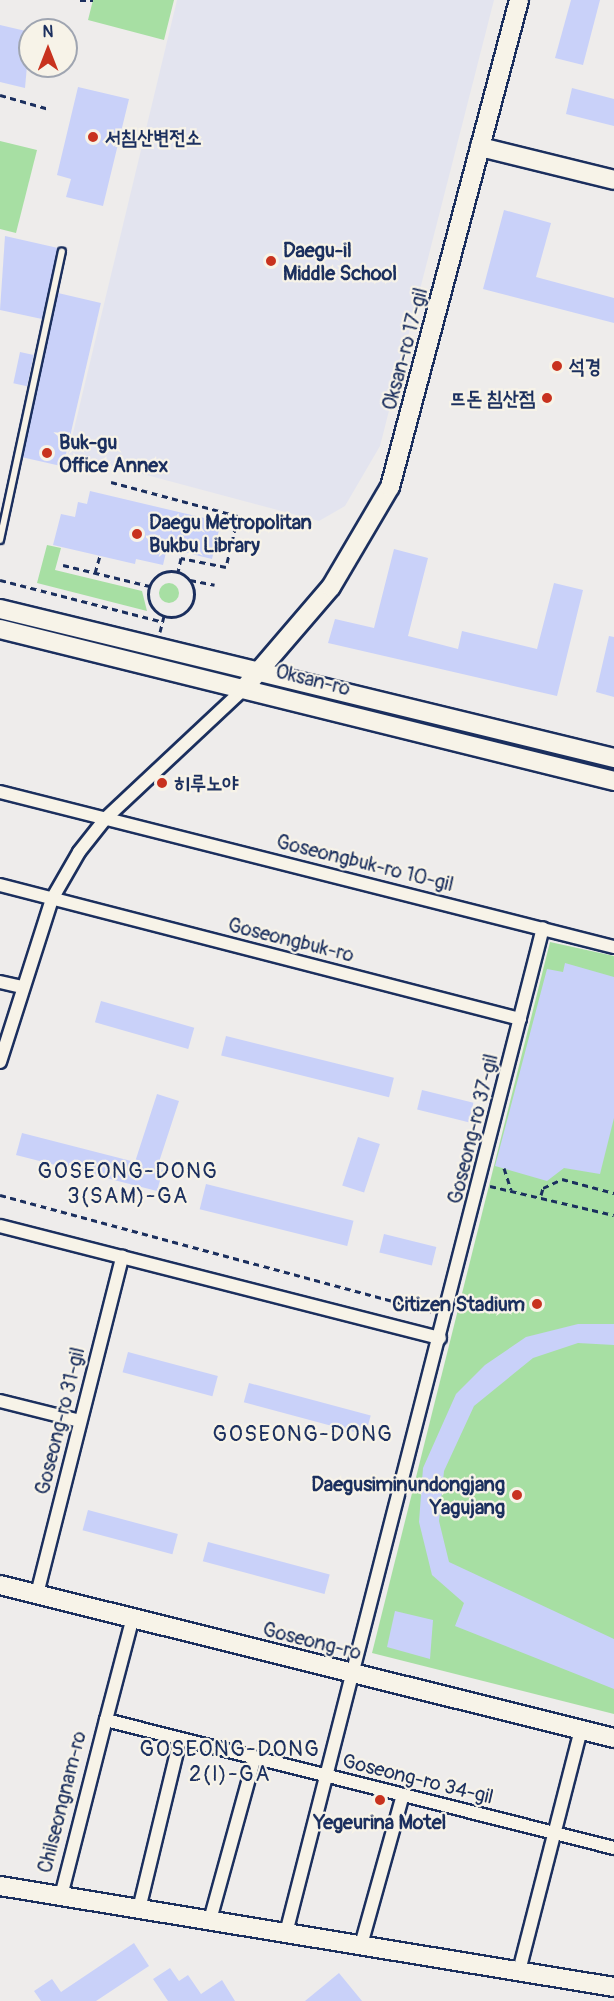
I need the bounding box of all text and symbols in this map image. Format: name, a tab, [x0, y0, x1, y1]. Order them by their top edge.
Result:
north arrow	[18, 18, 78, 78]
text: N	[43, 22, 53, 42]
place label: 서침산변전소	[105, 125, 202, 149]
marker: 서침산변전소	[86, 130, 100, 144]
place label: Daegu-il Middle School	[283, 238, 397, 285]
marker: Daegu-il Middle School	[264, 254, 278, 268]
street label: Oksan-ro 17-gil	[377, 285, 433, 413]
place label: 석경	[569, 354, 601, 378]
marker: 석경	[550, 359, 564, 373]
place label: 뜨돈 침산점	[450, 386, 535, 410]
marker: 뜨돈 침산점	[540, 391, 554, 405]
place label: Buk-gu Office Annex	[59, 430, 168, 477]
marker: Buk-gu Office Annex	[40, 446, 54, 460]
place label: Daegu Metropolitan Bukbu Library	[149, 510, 312, 557]
marker: Daegu Metropolitan Bukbu Library	[130, 527, 144, 541]
street label: Oksan-ro	[273, 659, 353, 701]
place label: 히루노야	[174, 771, 238, 795]
marker: 히루노야	[155, 776, 169, 790]
street label: Goseongbuk-ro 10-gil	[274, 829, 456, 897]
street label: Goseongbuk-ro	[226, 913, 356, 967]
street label: Goseong-ro 37-gil	[443, 1052, 503, 1206]
district label: GOSEONG-DONG 3(SAM)-GA	[38, 1158, 218, 1210]
place label: Citizen Stadium	[392, 1292, 525, 1316]
marker: Citizen Stadium	[530, 1297, 544, 1311]
street label: Goseong-ro 31-gil	[30, 1345, 90, 1497]
district label: GOSEONG-DONG	[213, 1422, 393, 1448]
place label: Daegusiminundongjang Yagujang	[311, 1472, 505, 1519]
marker: Daegusiminundongjang Yagujang	[510, 1488, 524, 1502]
street label: Goseong-ro	[260, 1617, 364, 1665]
street label: Chilseongnam-ro	[33, 1729, 91, 1875]
district label: GOSEONG-DONG 2(I)-GA	[140, 1736, 320, 1788]
street label: Goseong-ro 34-gil	[340, 1749, 496, 1809]
marker: Yegeurina Motel	[373, 1793, 387, 1807]
place label: Yegeurina Motel	[314, 1810, 446, 1834]

